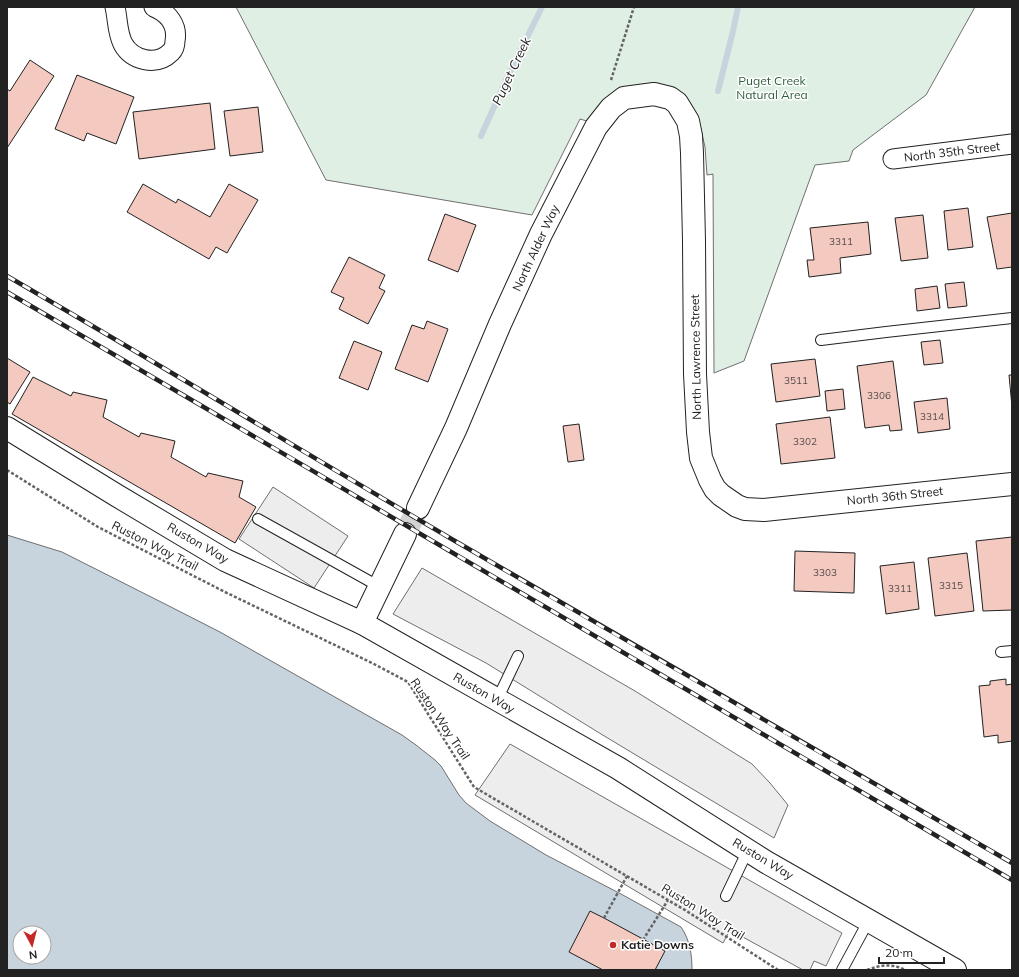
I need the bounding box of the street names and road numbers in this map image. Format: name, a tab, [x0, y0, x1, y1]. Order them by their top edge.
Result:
street label: North 35th Street	[903, 138, 1001, 165]
street label: North Alder Way	[509, 201, 562, 294]
street label: North Lawrence Street	[687, 294, 704, 420]
street label: North 36th Street	[846, 483, 944, 508]
street label: Ruston Way Trail	[109, 517, 201, 574]
street label: Ruston Way	[165, 519, 232, 566]
street label: Ruston Way	[451, 669, 518, 716]
street label: Ruston Way Trail	[408, 675, 473, 762]
street label: Ruston Way	[730, 835, 797, 883]
street label: Ruston Way Trail	[659, 880, 748, 943]

